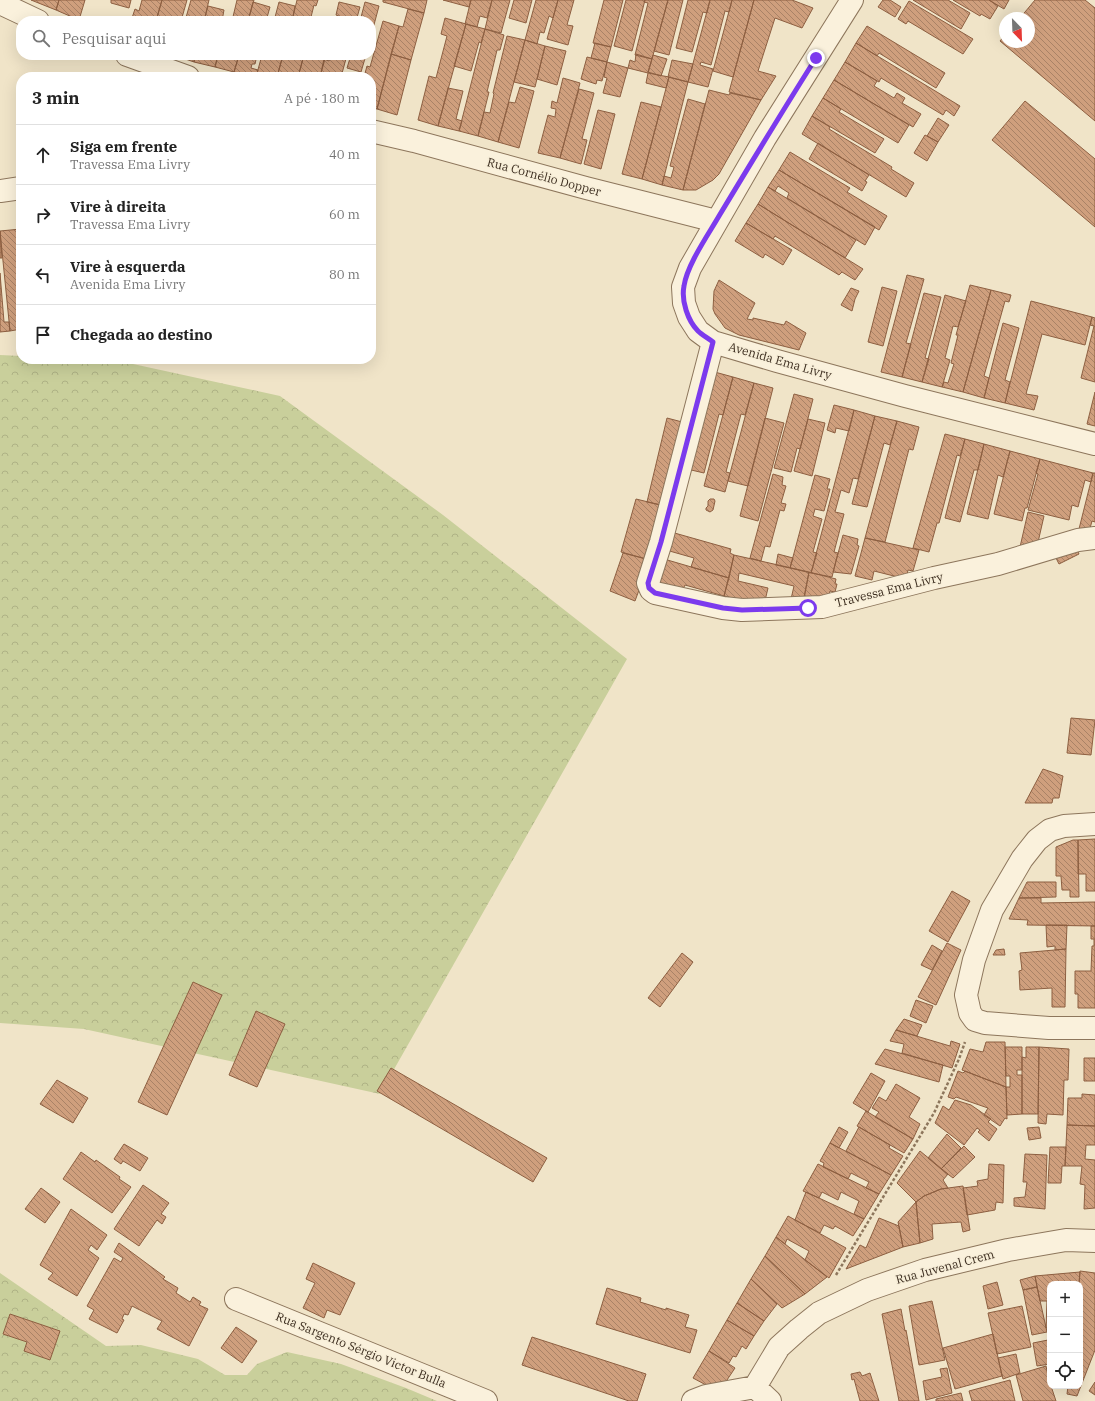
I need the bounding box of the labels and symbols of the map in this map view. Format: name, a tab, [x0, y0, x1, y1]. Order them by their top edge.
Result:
north arrow	[999, 12, 1035, 48]
route end	[807, 49, 825, 67]
street label: Rua Cornélio Dopper	[486, 154, 603, 199]
street label: Avenida Ema Livry	[727, 339, 834, 383]
street label: Travessa Ema Livry	[833, 569, 945, 610]
route start	[799, 599, 817, 617]
street label: Rua Juvenal Crem	[894, 1246, 996, 1287]
street label: Rua Sargento Sérgio Victor Bulla	[274, 1308, 449, 1391]

